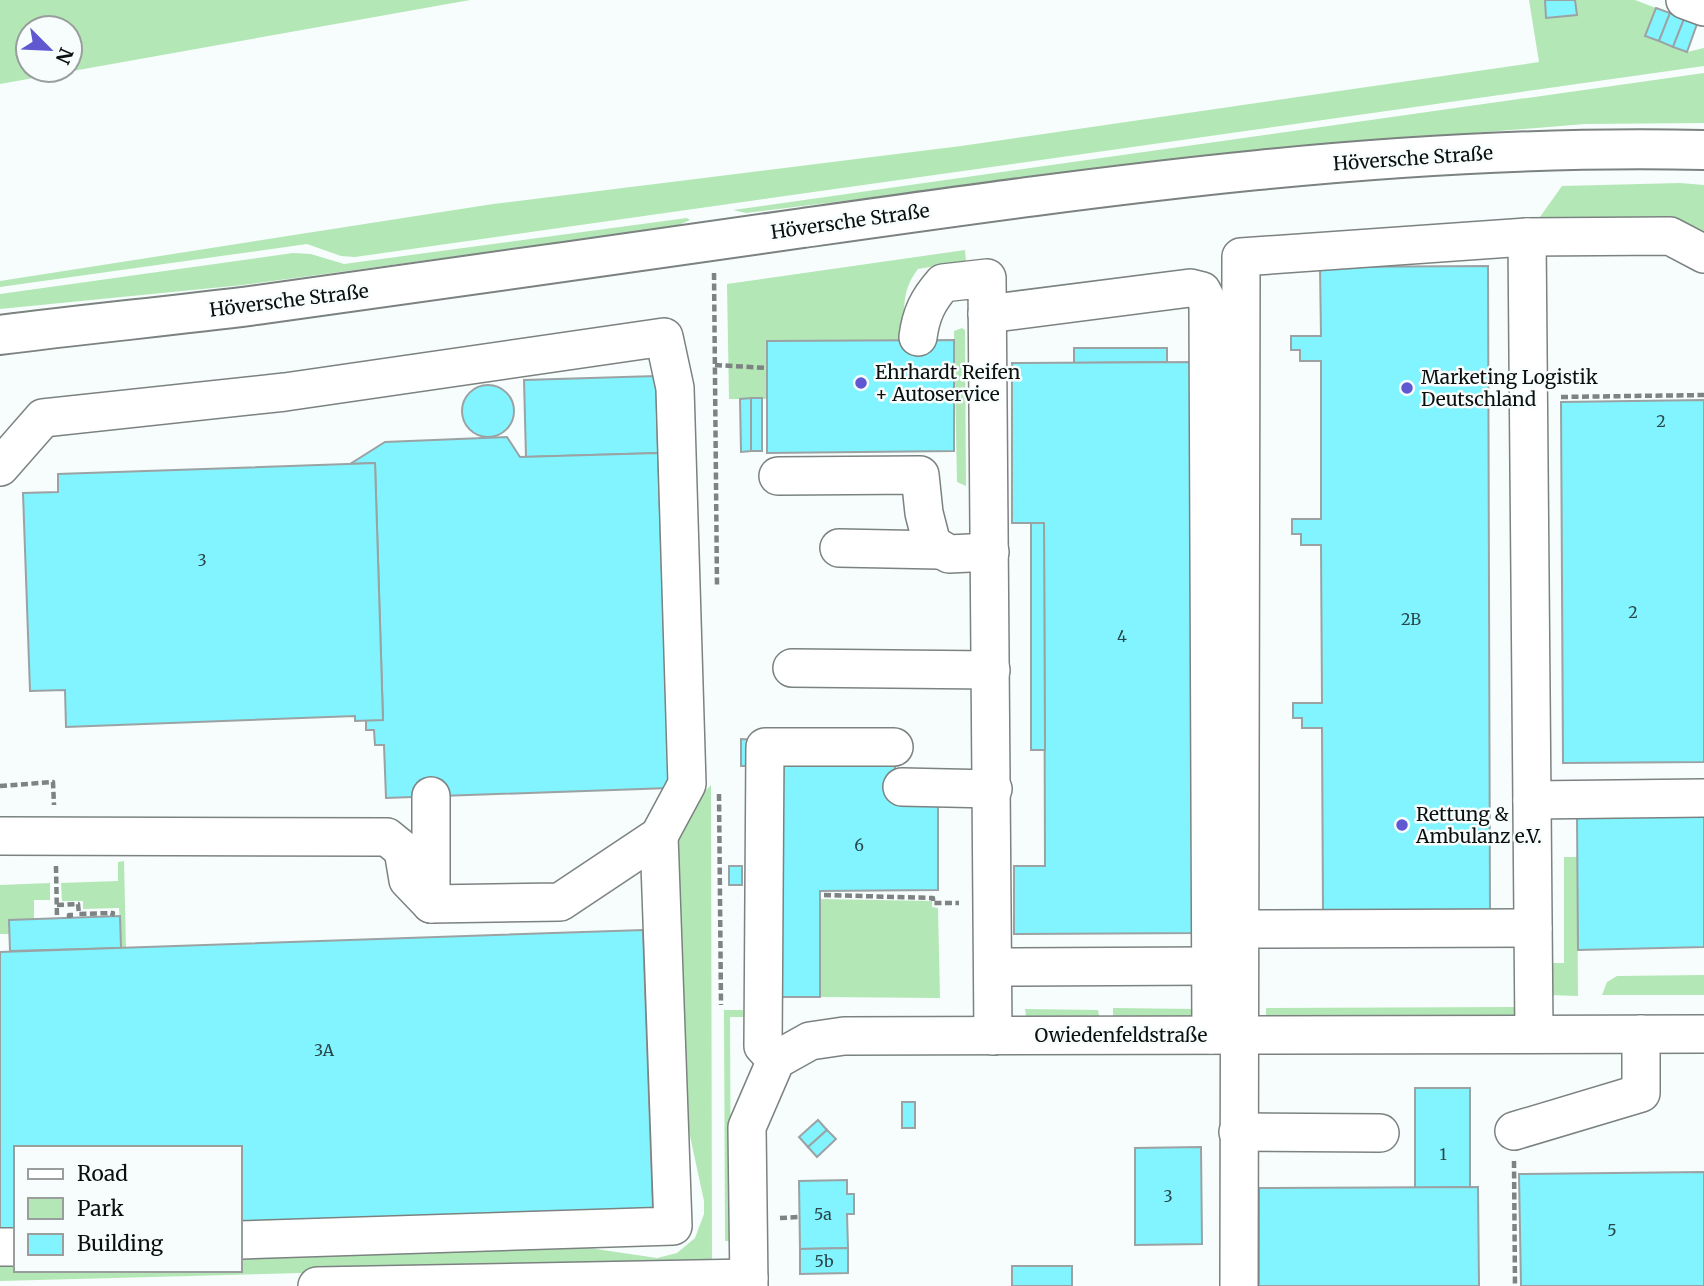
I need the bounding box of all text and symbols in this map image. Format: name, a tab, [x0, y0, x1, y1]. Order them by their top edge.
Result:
north arrow	[14, 14, 84, 84]
text: N	[51, 44, 79, 68]
street label: Höversche Straße	[1332, 140, 1494, 176]
street label: Höversche Straße	[769, 198, 931, 244]
street label: Höversche Straße	[208, 278, 370, 322]
place label: Ehrhardt Reifen + Autoservice	[875, 360, 1021, 406]
place label: Marketing Logistik Deutschland	[1421, 365, 1598, 411]
marker: Ehrhardt Reifen + Autoservice	[853, 375, 869, 391]
marker: Marketing Logistik Deutschland	[1399, 380, 1415, 396]
house number: 2	[1656, 411, 1666, 431]
house number: 3	[197, 550, 207, 570]
house number: 2	[1628, 602, 1638, 622]
house number: 2B	[1401, 609, 1421, 629]
house number: 4	[1117, 626, 1127, 646]
place label: Rettung & Ambulanz e.V.	[1415, 802, 1542, 848]
marker: Rettung & Ambulanz e.V.	[1394, 817, 1410, 833]
house number: 6	[854, 835, 864, 855]
street label: Owiedenfeldstraße	[1035, 1023, 1208, 1047]
house number: 3A	[314, 1040, 335, 1060]
house number: 1	[1439, 1144, 1447, 1164]
legend	[14, 1146, 242, 1272]
text: Road	[77, 1160, 128, 1187]
house number: 3	[1163, 1186, 1173, 1206]
text: Park	[77, 1195, 124, 1222]
house number: 5a	[814, 1204, 832, 1224]
house number: 5	[1607, 1220, 1617, 1240]
text: Building	[77, 1230, 164, 1257]
house number: 5b	[815, 1251, 834, 1271]

